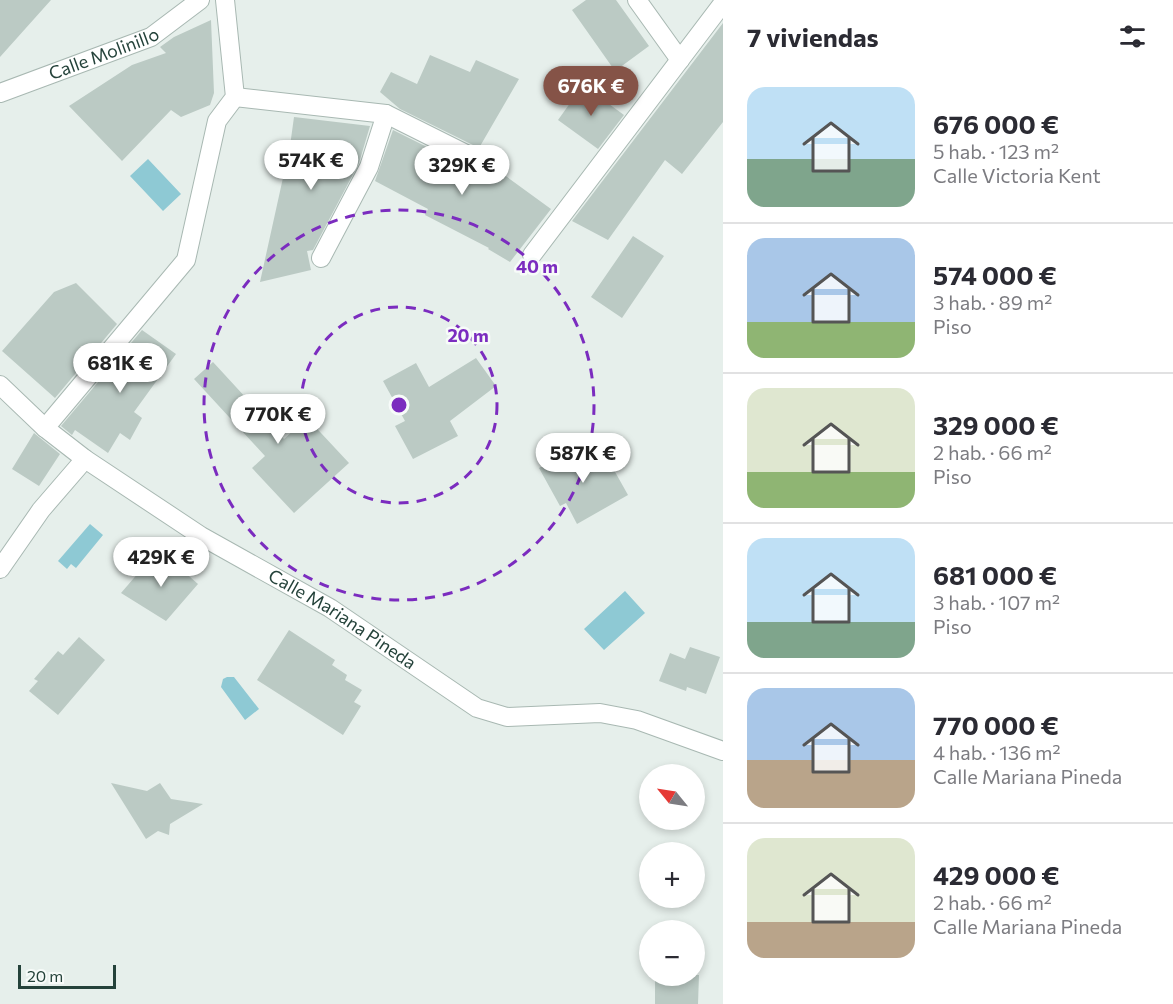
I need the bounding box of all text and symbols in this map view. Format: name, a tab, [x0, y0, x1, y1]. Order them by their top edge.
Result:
icon: filters	[1116, 20, 1149, 53]
text: 7 viviendas	[747, 21, 879, 52]
street label: Calle Molinillo	[46, 23, 163, 84]
pin: 676K €	[542, 66, 640, 117]
text: 676K €	[557, 73, 625, 97]
text: 676 000 €	[933, 108, 1059, 139]
icon: home	[795, 111, 867, 183]
text: 5 hab. · 123 m²	[933, 139, 1059, 163]
pin: 574K €	[262, 140, 360, 191]
pin: 329K €	[413, 145, 511, 196]
text: 574K €	[278, 147, 344, 171]
text: 329K €	[429, 152, 496, 176]
text: Calle Victoria Kent	[933, 163, 1101, 187]
text: 40 m	[516, 255, 558, 277]
text: 574 000 €	[933, 259, 1057, 290]
icon: home	[795, 262, 867, 334]
text: 3 hab. · 89 m²	[933, 290, 1052, 314]
text: Piso	[933, 314, 972, 338]
text: 20 m	[447, 324, 489, 346]
pin: 681K €	[71, 343, 169, 394]
text: 681K €	[87, 350, 153, 374]
pin: 770K €	[229, 394, 327, 445]
centre of rings	[389, 395, 409, 415]
text: 770K €	[244, 401, 312, 425]
text: 329 000 €	[933, 409, 1059, 440]
icon: home	[795, 412, 867, 484]
pin: 587K €	[534, 433, 632, 484]
text: 587K €	[550, 440, 616, 464]
text: 2 hab. · 66 m²	[933, 440, 1052, 464]
text: Piso	[933, 464, 972, 488]
pin: 429K €	[112, 537, 210, 588]
text: 429K €	[127, 544, 195, 568]
text: 681 000 €	[933, 559, 1057, 590]
icon: home	[795, 562, 867, 634]
street label: Calle Mariana Pineda	[265, 564, 421, 673]
text: 3 hab. · 107 m²	[933, 590, 1060, 614]
text: Piso	[933, 614, 972, 638]
text: 770 000 €	[933, 709, 1059, 740]
icon: home	[795, 712, 867, 784]
text: 4 hab. · 136 m²	[933, 740, 1061, 764]
north arrow	[639, 764, 705, 830]
map controls	[639, 764, 705, 986]
text: Calle Mariana Pineda	[933, 764, 1122, 788]
button: +	[639, 842, 705, 908]
text: 429 000 €	[933, 859, 1060, 890]
icon: home	[795, 862, 867, 934]
text: 2 hab. · 66 m²	[933, 890, 1052, 914]
text: Calle Mariana Pineda	[933, 914, 1122, 938]
button: −	[639, 920, 705, 986]
scale bar	[18, 962, 116, 990]
text: 20 m	[27, 966, 63, 985]

